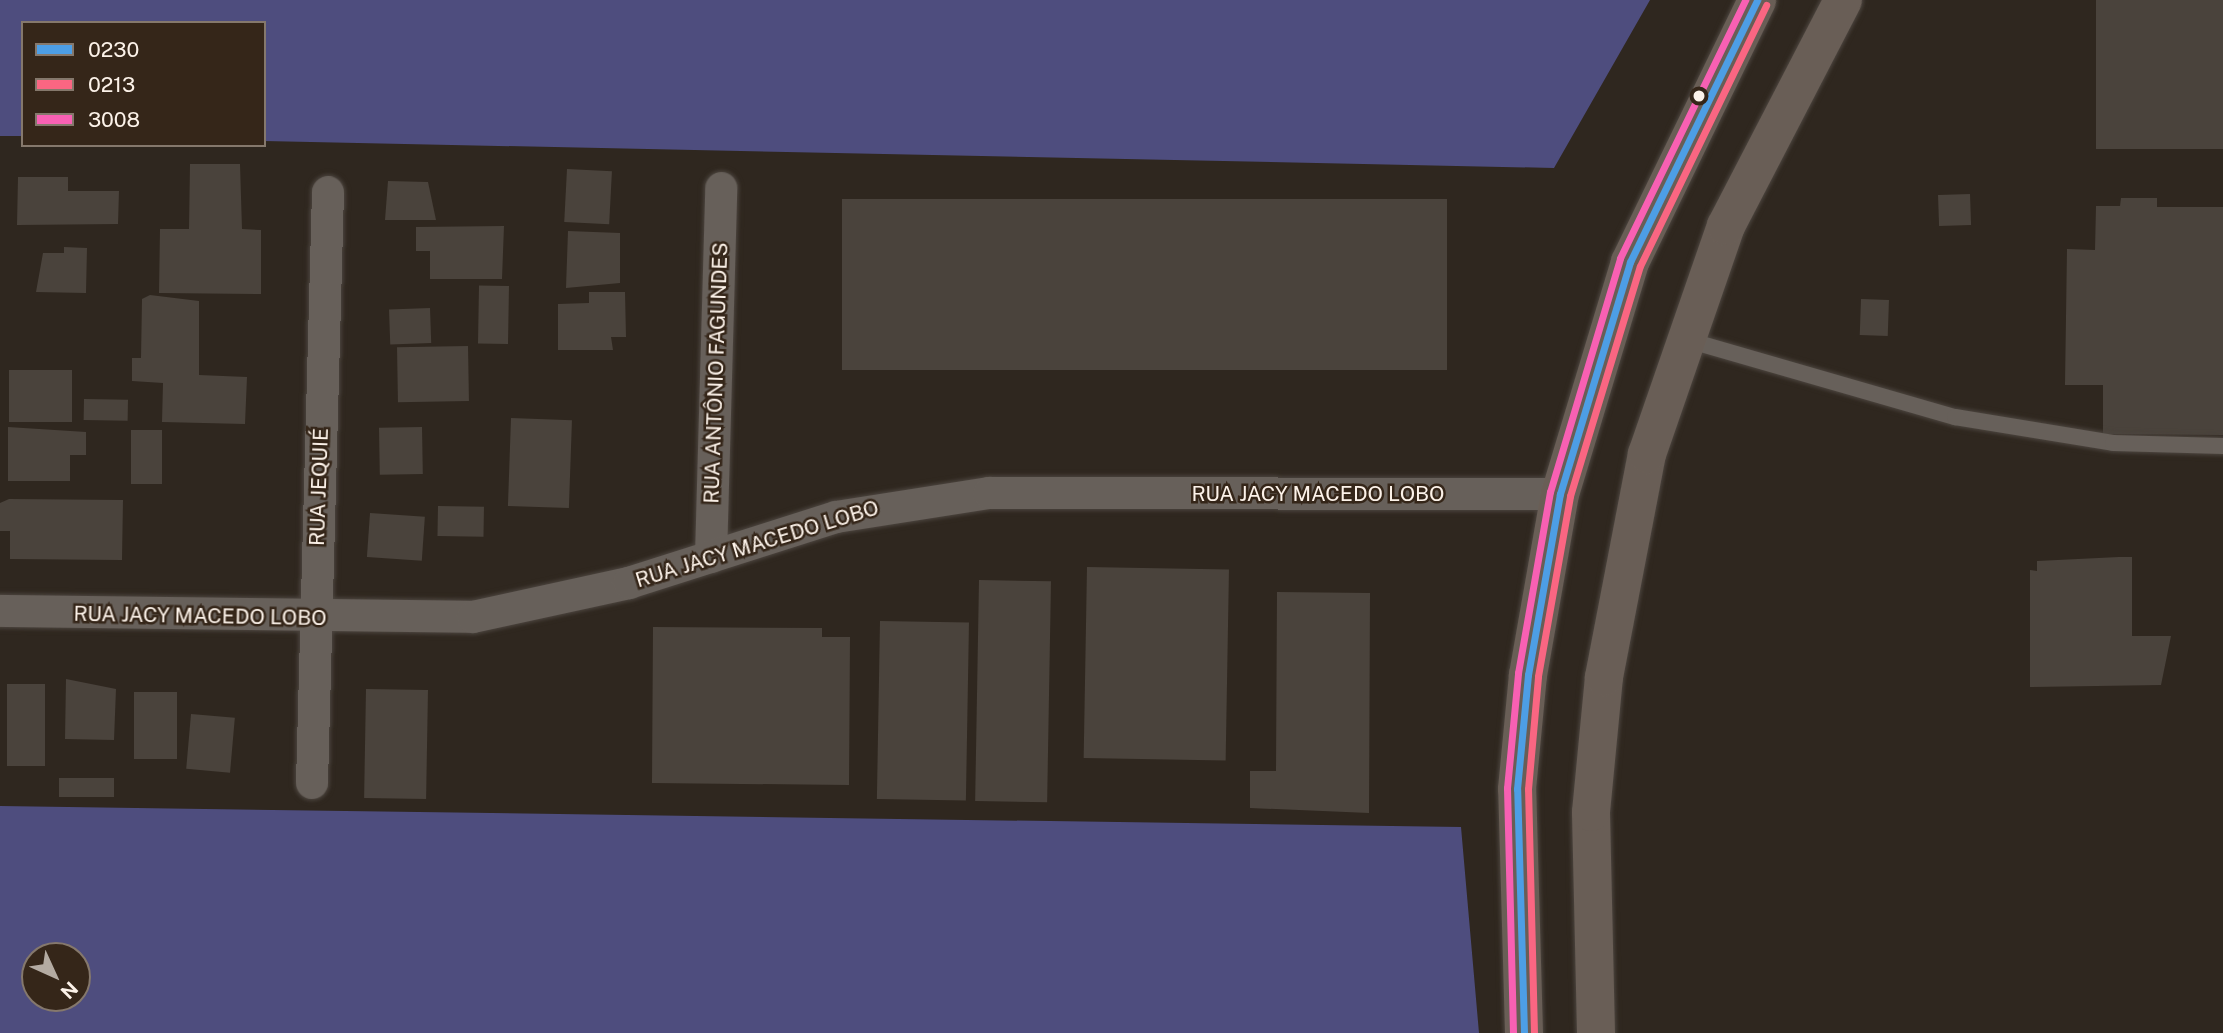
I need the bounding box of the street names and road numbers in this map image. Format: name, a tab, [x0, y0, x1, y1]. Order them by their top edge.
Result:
street label: RUA ANTÔNIO FAGUNDES	[699, 242, 733, 504]
street label: RUA JEQUIÉ	[304, 428, 334, 546]
street label: RUA JACY MACEDO LOBO	[1191, 481, 1445, 507]
street label: RUA JACY MACEDO LOBO	[632, 495, 882, 593]
street label: RUA JACY MACEDO LOBO	[73, 601, 327, 631]

